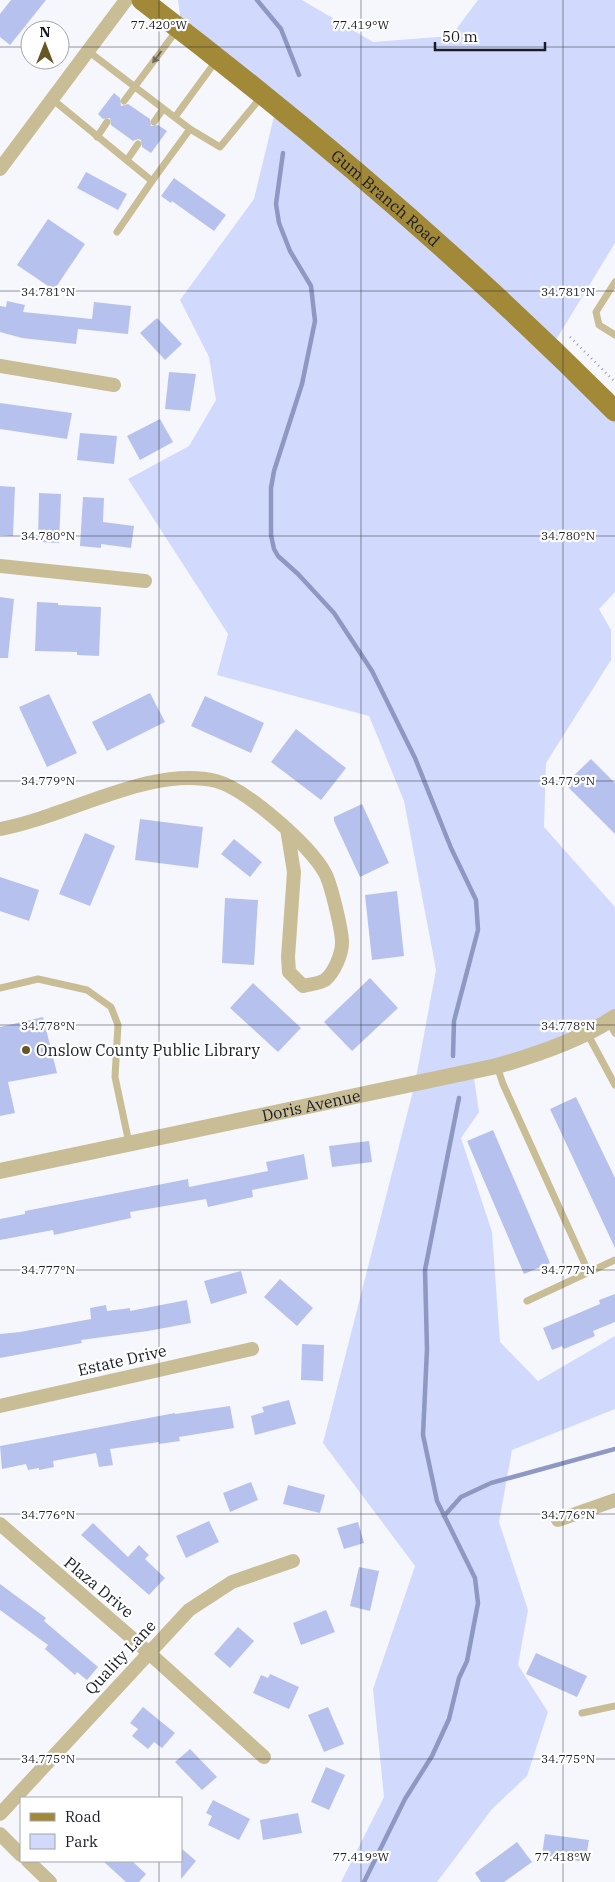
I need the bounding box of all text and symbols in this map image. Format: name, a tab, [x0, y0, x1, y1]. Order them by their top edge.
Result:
text: 77.420°W	[131, 17, 188, 32]
text: 77.419°W	[333, 17, 390, 32]
north arrow	[20, 20, 70, 70]
scale bar	[435, 20, 545, 52]
text: N	[39, 23, 51, 41]
text: 50 m	[442, 27, 478, 46]
one-way arrow	[151, 51, 162, 64]
street label: Gum Branch Road	[327, 145, 444, 251]
text: 34.781°N	[21, 284, 75, 299]
text: 34.781°N	[541, 284, 595, 299]
text: 34.780°N	[21, 528, 75, 543]
text: 34.780°N	[541, 528, 595, 543]
text: 34.779°N	[21, 773, 75, 788]
text: 34.779°N	[541, 773, 595, 788]
text: 34.778°N	[21, 1018, 75, 1033]
text: 34.778°N	[541, 1018, 595, 1033]
place label: Onslow County Public Library	[36, 1040, 260, 1060]
marker: Onslow County Public Library	[20, 1044, 32, 1056]
street label: Doris Avenue	[260, 1085, 362, 1125]
text: 34.777°N	[21, 1262, 75, 1277]
text: 34.777°N	[541, 1262, 595, 1277]
street label: Estate Drive	[76, 1340, 168, 1380]
text: 34.776°N	[21, 1507, 75, 1522]
text: 34.776°N	[541, 1507, 595, 1522]
street label: Plaza Drive	[60, 1552, 138, 1622]
street label: Quality Lane	[80, 1615, 160, 1699]
text: 34.775°N	[21, 1751, 75, 1766]
text: 34.775°N	[541, 1751, 595, 1766]
legend	[20, 1797, 182, 1862]
text: Road	[65, 1807, 101, 1826]
text: Park	[65, 1832, 98, 1851]
text: 77.419°W	[333, 1849, 390, 1864]
text: 77.418°W	[535, 1849, 592, 1864]

